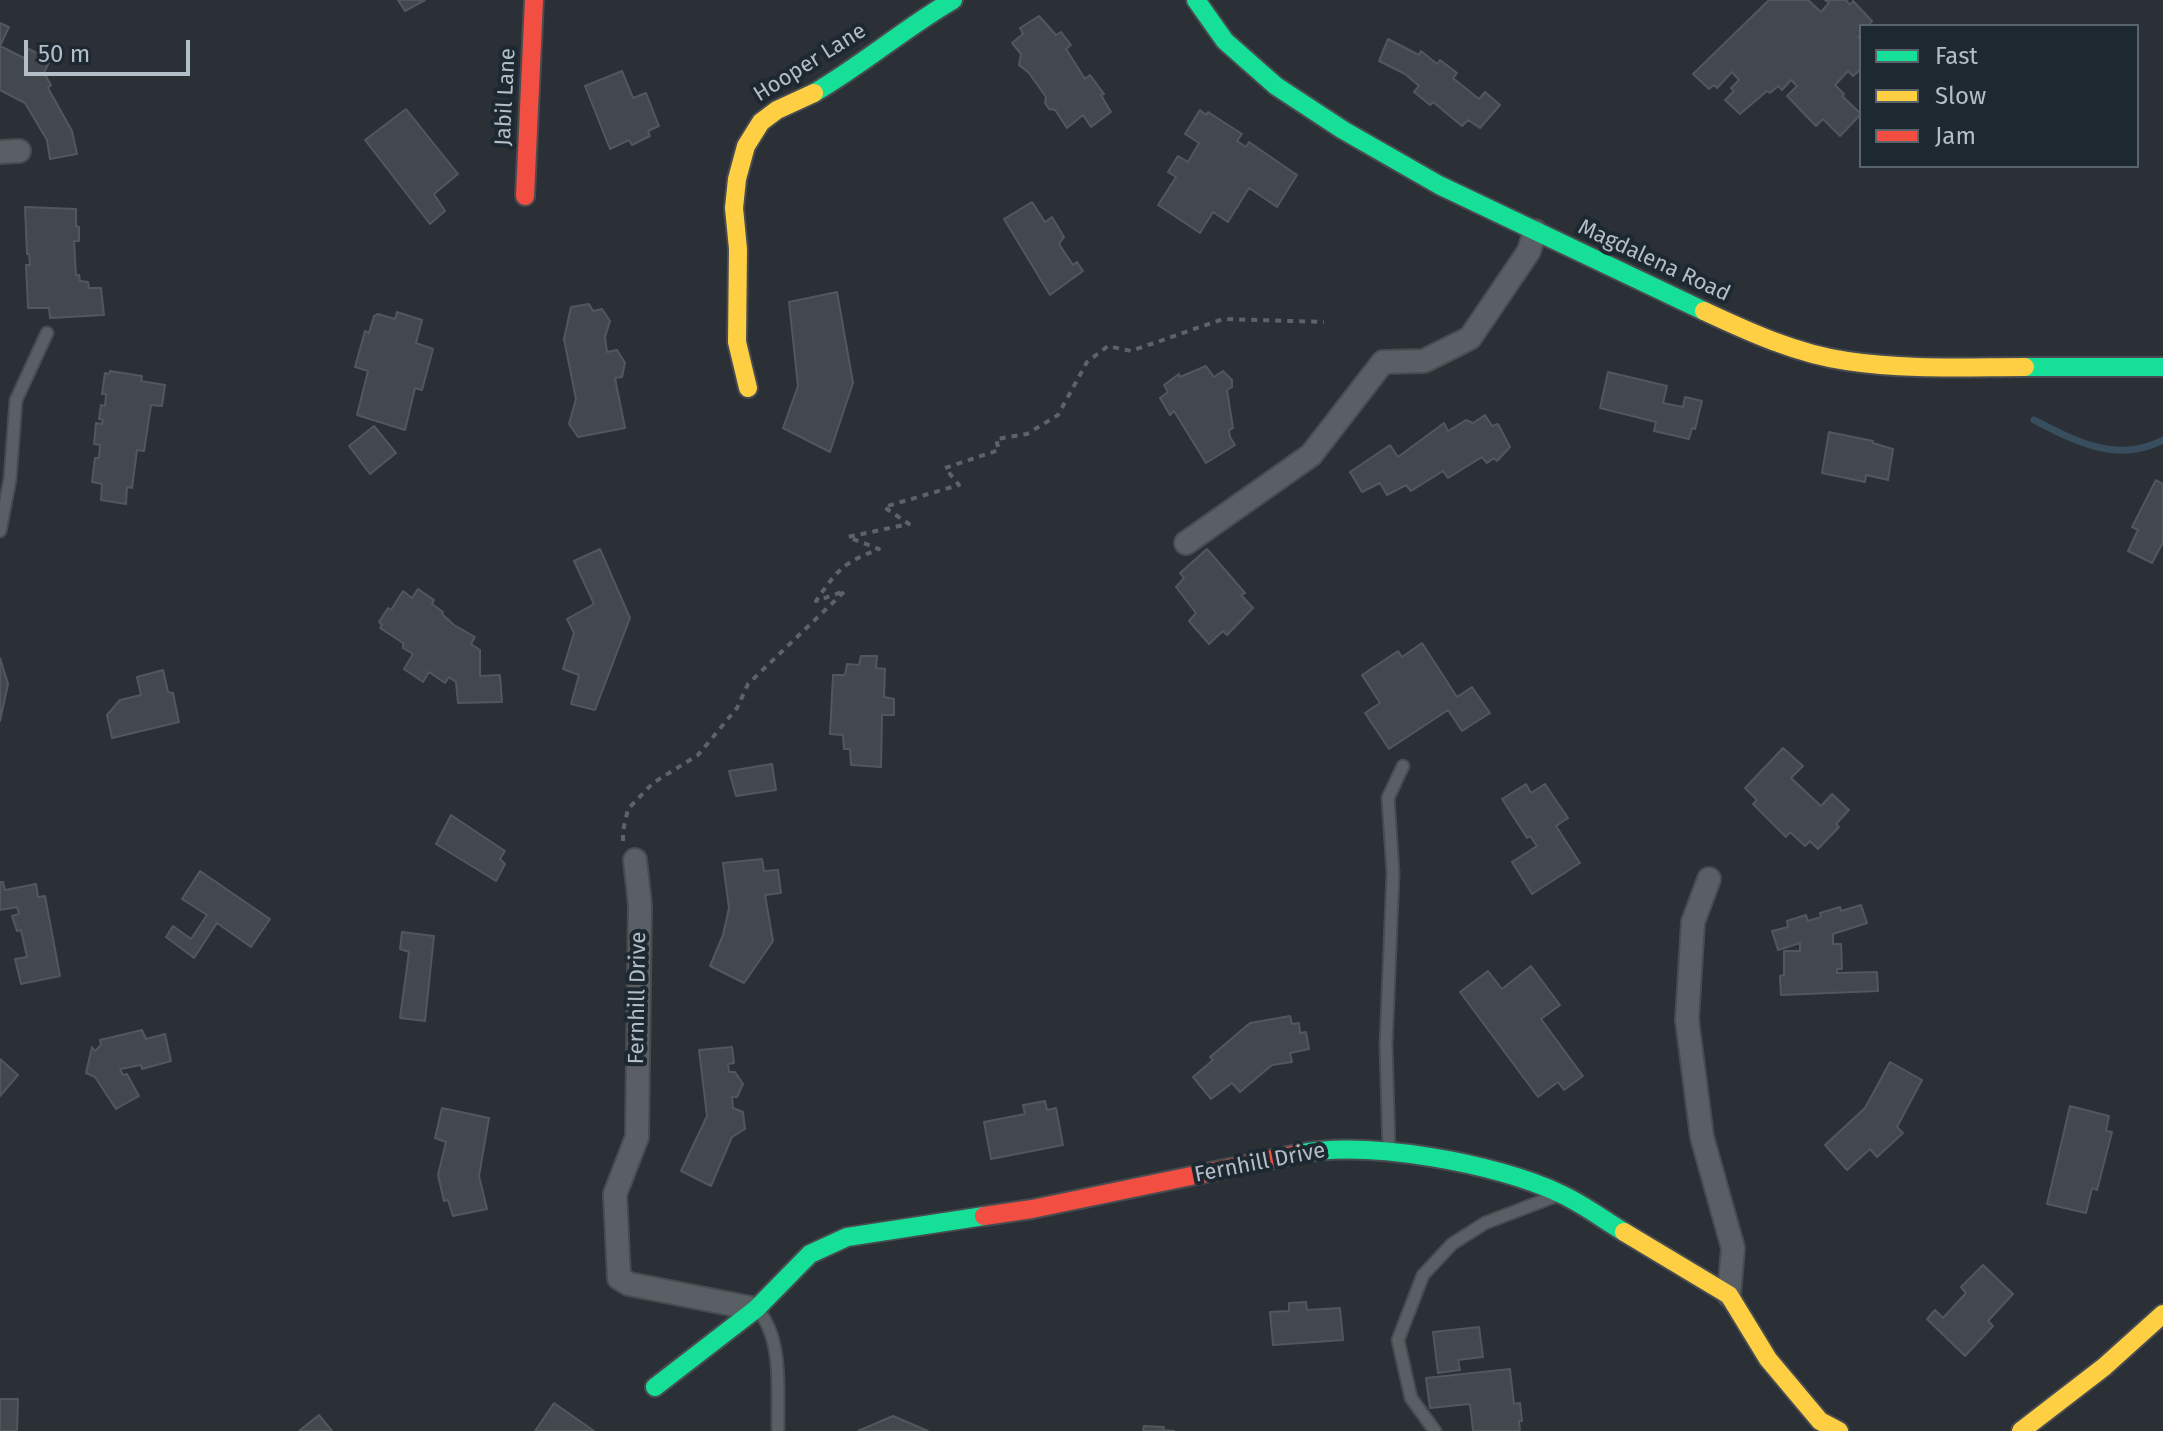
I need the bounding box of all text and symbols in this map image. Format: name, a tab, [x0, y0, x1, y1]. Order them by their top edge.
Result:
street label: Hooper Lane	[749, 18, 871, 108]
scale bar	[28, 24, 194, 74]
legend	[1859, 24, 2139, 168]
text: 50 m	[38, 40, 90, 68]
text: Fast	[1935, 42, 1978, 70]
street label: Jabil Lane	[490, 47, 522, 147]
text: Slow	[1935, 82, 1986, 110]
text: Jam	[1935, 122, 1976, 150]
street label: Magdalena Road	[1574, 214, 1734, 308]
street label: Fernhill Drive	[624, 931, 652, 1065]
street label: Fernhill Drive	[1192, 1137, 1328, 1189]

